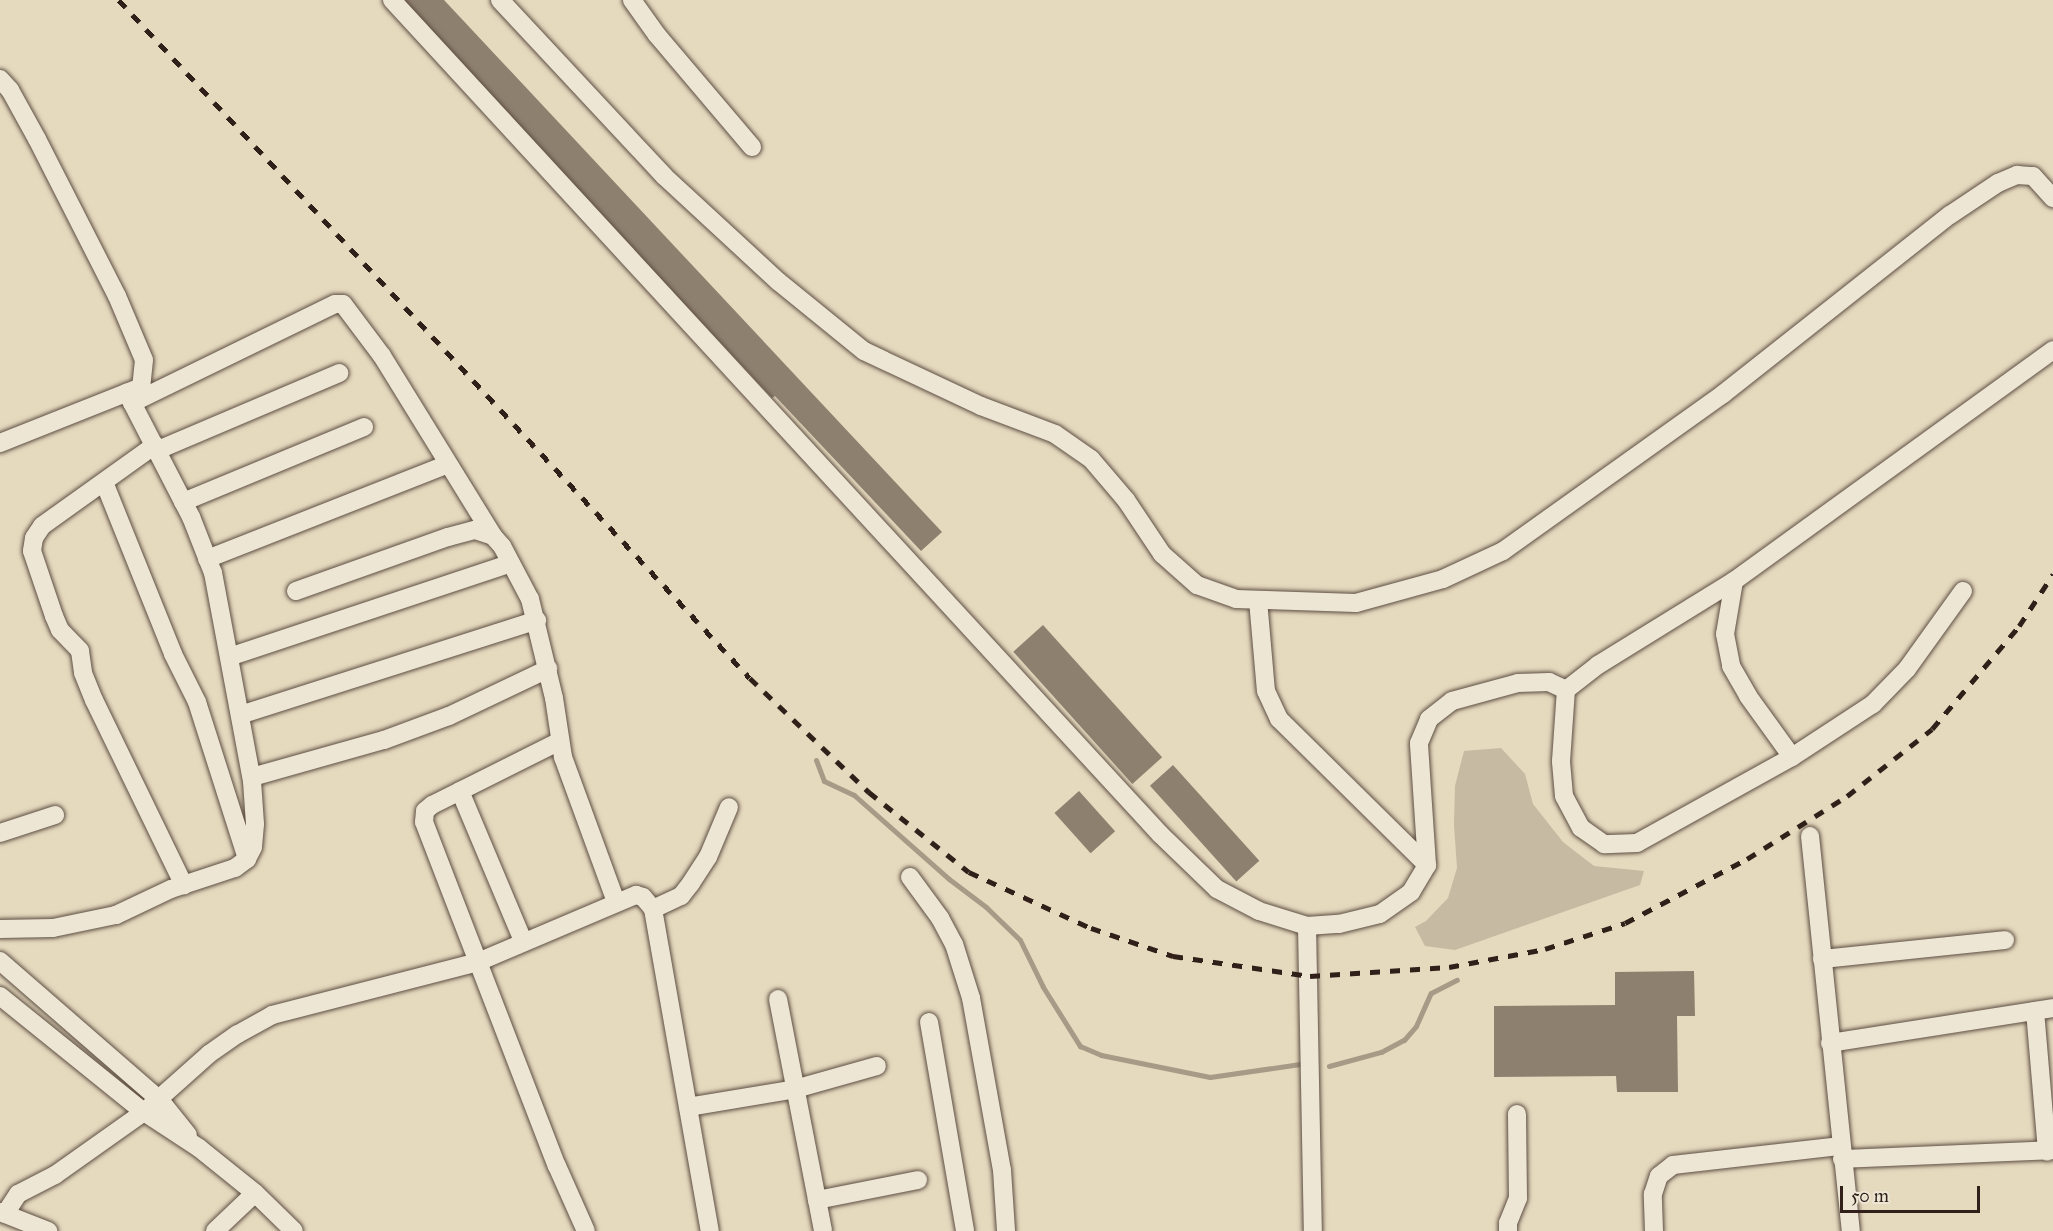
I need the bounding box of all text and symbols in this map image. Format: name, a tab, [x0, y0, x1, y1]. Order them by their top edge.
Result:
scale bar	[1843, 1174, 1982, 1212]
text: 50 m	[1851, 1185, 1889, 1207]

